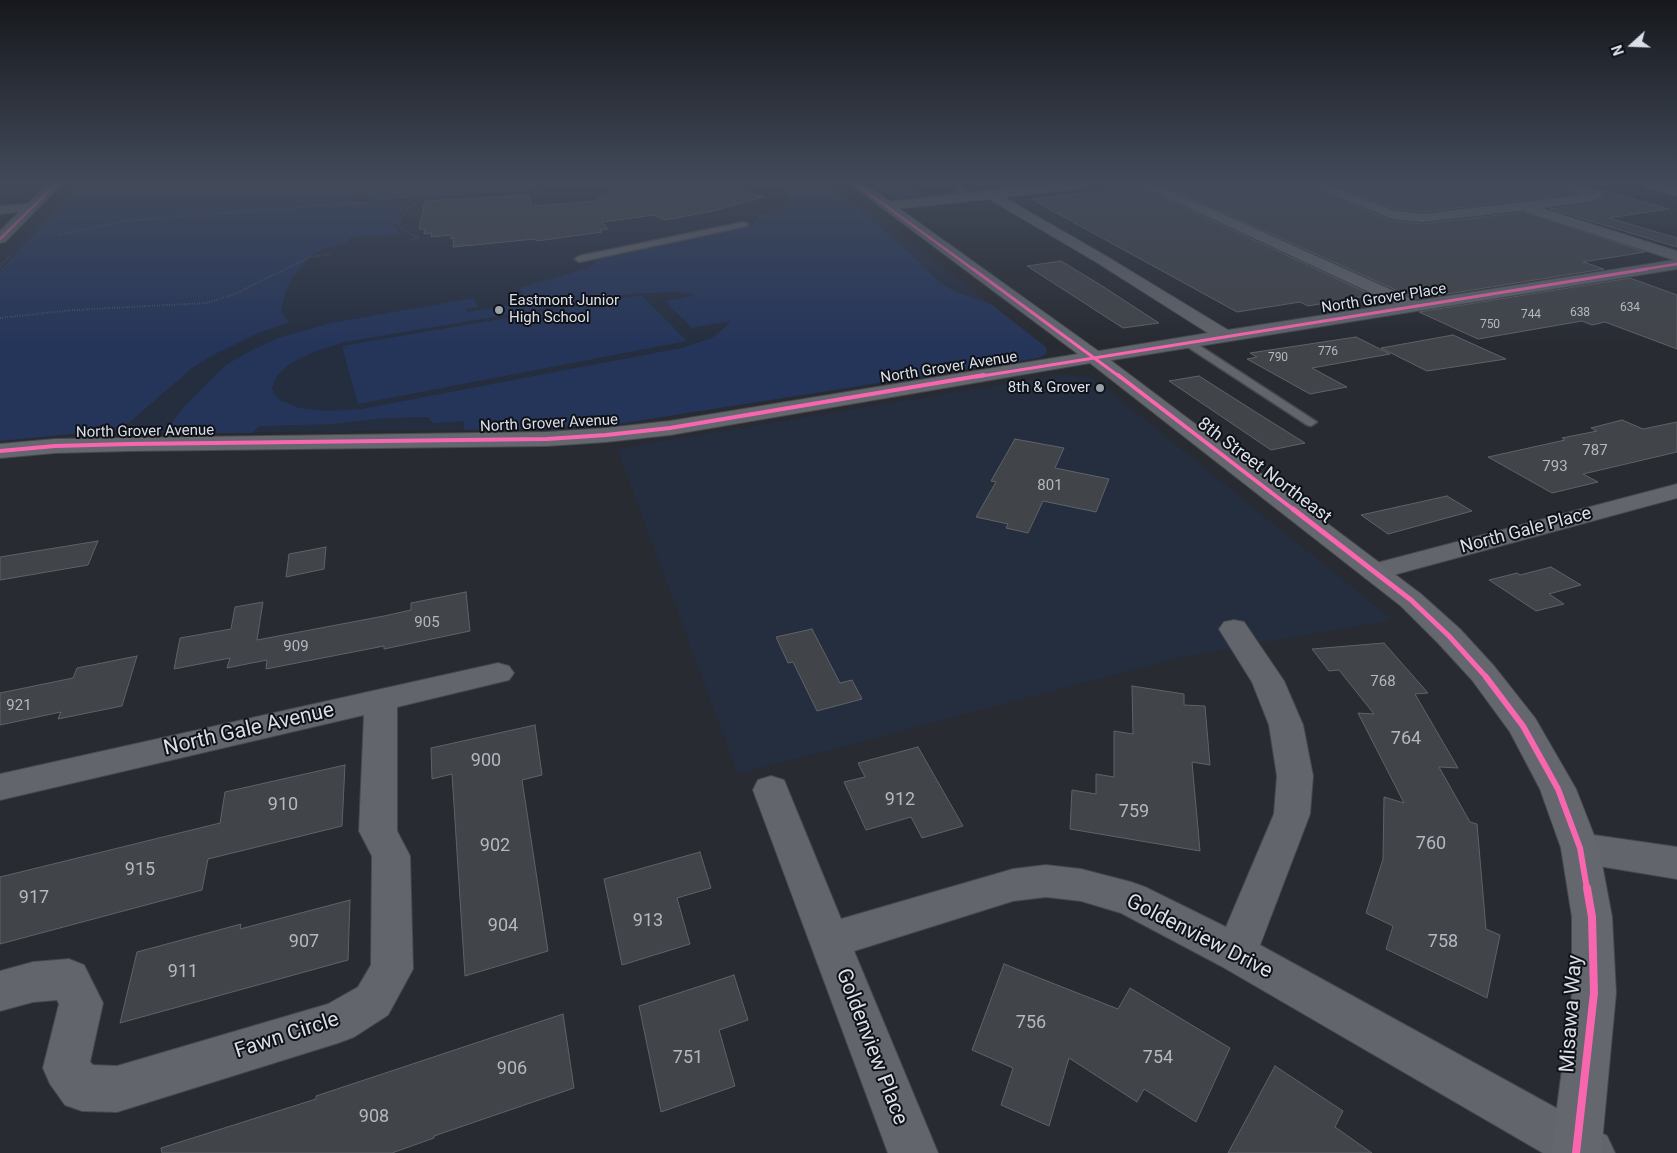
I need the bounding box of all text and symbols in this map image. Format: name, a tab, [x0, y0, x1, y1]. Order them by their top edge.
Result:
north arrow	[1607, 20, 1657, 70]
text: N	[1609, 43, 1627, 58]
street label: North Grover Place	[1320, 280, 1448, 318]
place label: Eastmont Junior High School	[509, 292, 619, 327]
house number: 634	[1620, 301, 1640, 315]
marker: Eastmont Junior High School	[493, 304, 505, 316]
house number: 638	[1570, 306, 1590, 320]
house number: 744	[1521, 308, 1541, 322]
house number: 750	[1480, 318, 1500, 332]
house number: 776	[1318, 345, 1338, 359]
street label: North Grover Avenue	[879, 348, 1019, 388]
house number: 790	[1268, 351, 1288, 365]
place label: 8th & Grover	[1008, 379, 1090, 397]
marker: 8th & Grover	[1094, 382, 1106, 394]
street label: North Grover Avenue	[480, 411, 618, 437]
street label: 8th Street Northeast	[1193, 414, 1335, 528]
street label: North Grover Avenue	[76, 422, 214, 442]
house number: 787	[1582, 442, 1608, 460]
house number: 793	[1542, 458, 1568, 476]
house number: 801	[1037, 477, 1063, 495]
street label: North Gale Place	[1458, 503, 1594, 559]
house number: 905	[414, 614, 440, 632]
house number: 909	[283, 638, 309, 656]
house number: 768	[1370, 673, 1396, 691]
house number: 921	[6, 697, 32, 715]
street label: North Gale Avenue	[161, 698, 337, 762]
house number: 764	[1391, 728, 1421, 750]
house number: 900	[471, 750, 501, 772]
house number: 912	[885, 789, 915, 811]
house number: 910	[268, 794, 298, 816]
house number: 759	[1119, 801, 1149, 823]
house number: 760	[1416, 833, 1446, 855]
house number: 902	[480, 835, 510, 857]
house number: 915	[125, 859, 155, 881]
house number: 917	[19, 887, 49, 909]
street label: Goldenview Drive	[1122, 889, 1276, 985]
house number: 913	[633, 910, 663, 932]
house number: 904	[488, 915, 518, 937]
house number: 907	[289, 931, 319, 953]
house number: 758	[1428, 931, 1458, 953]
street label: Misawa Way	[1555, 954, 1589, 1074]
house number: 911	[168, 961, 198, 983]
street label: Goldenview Place	[830, 965, 912, 1129]
street label: Fawn Circle	[232, 1007, 342, 1065]
house number: 756	[1016, 1012, 1046, 1034]
house number: 751	[673, 1047, 703, 1069]
house number: 754	[1143, 1047, 1173, 1069]
house number: 906	[497, 1058, 527, 1080]
house number: 908	[359, 1106, 389, 1128]

